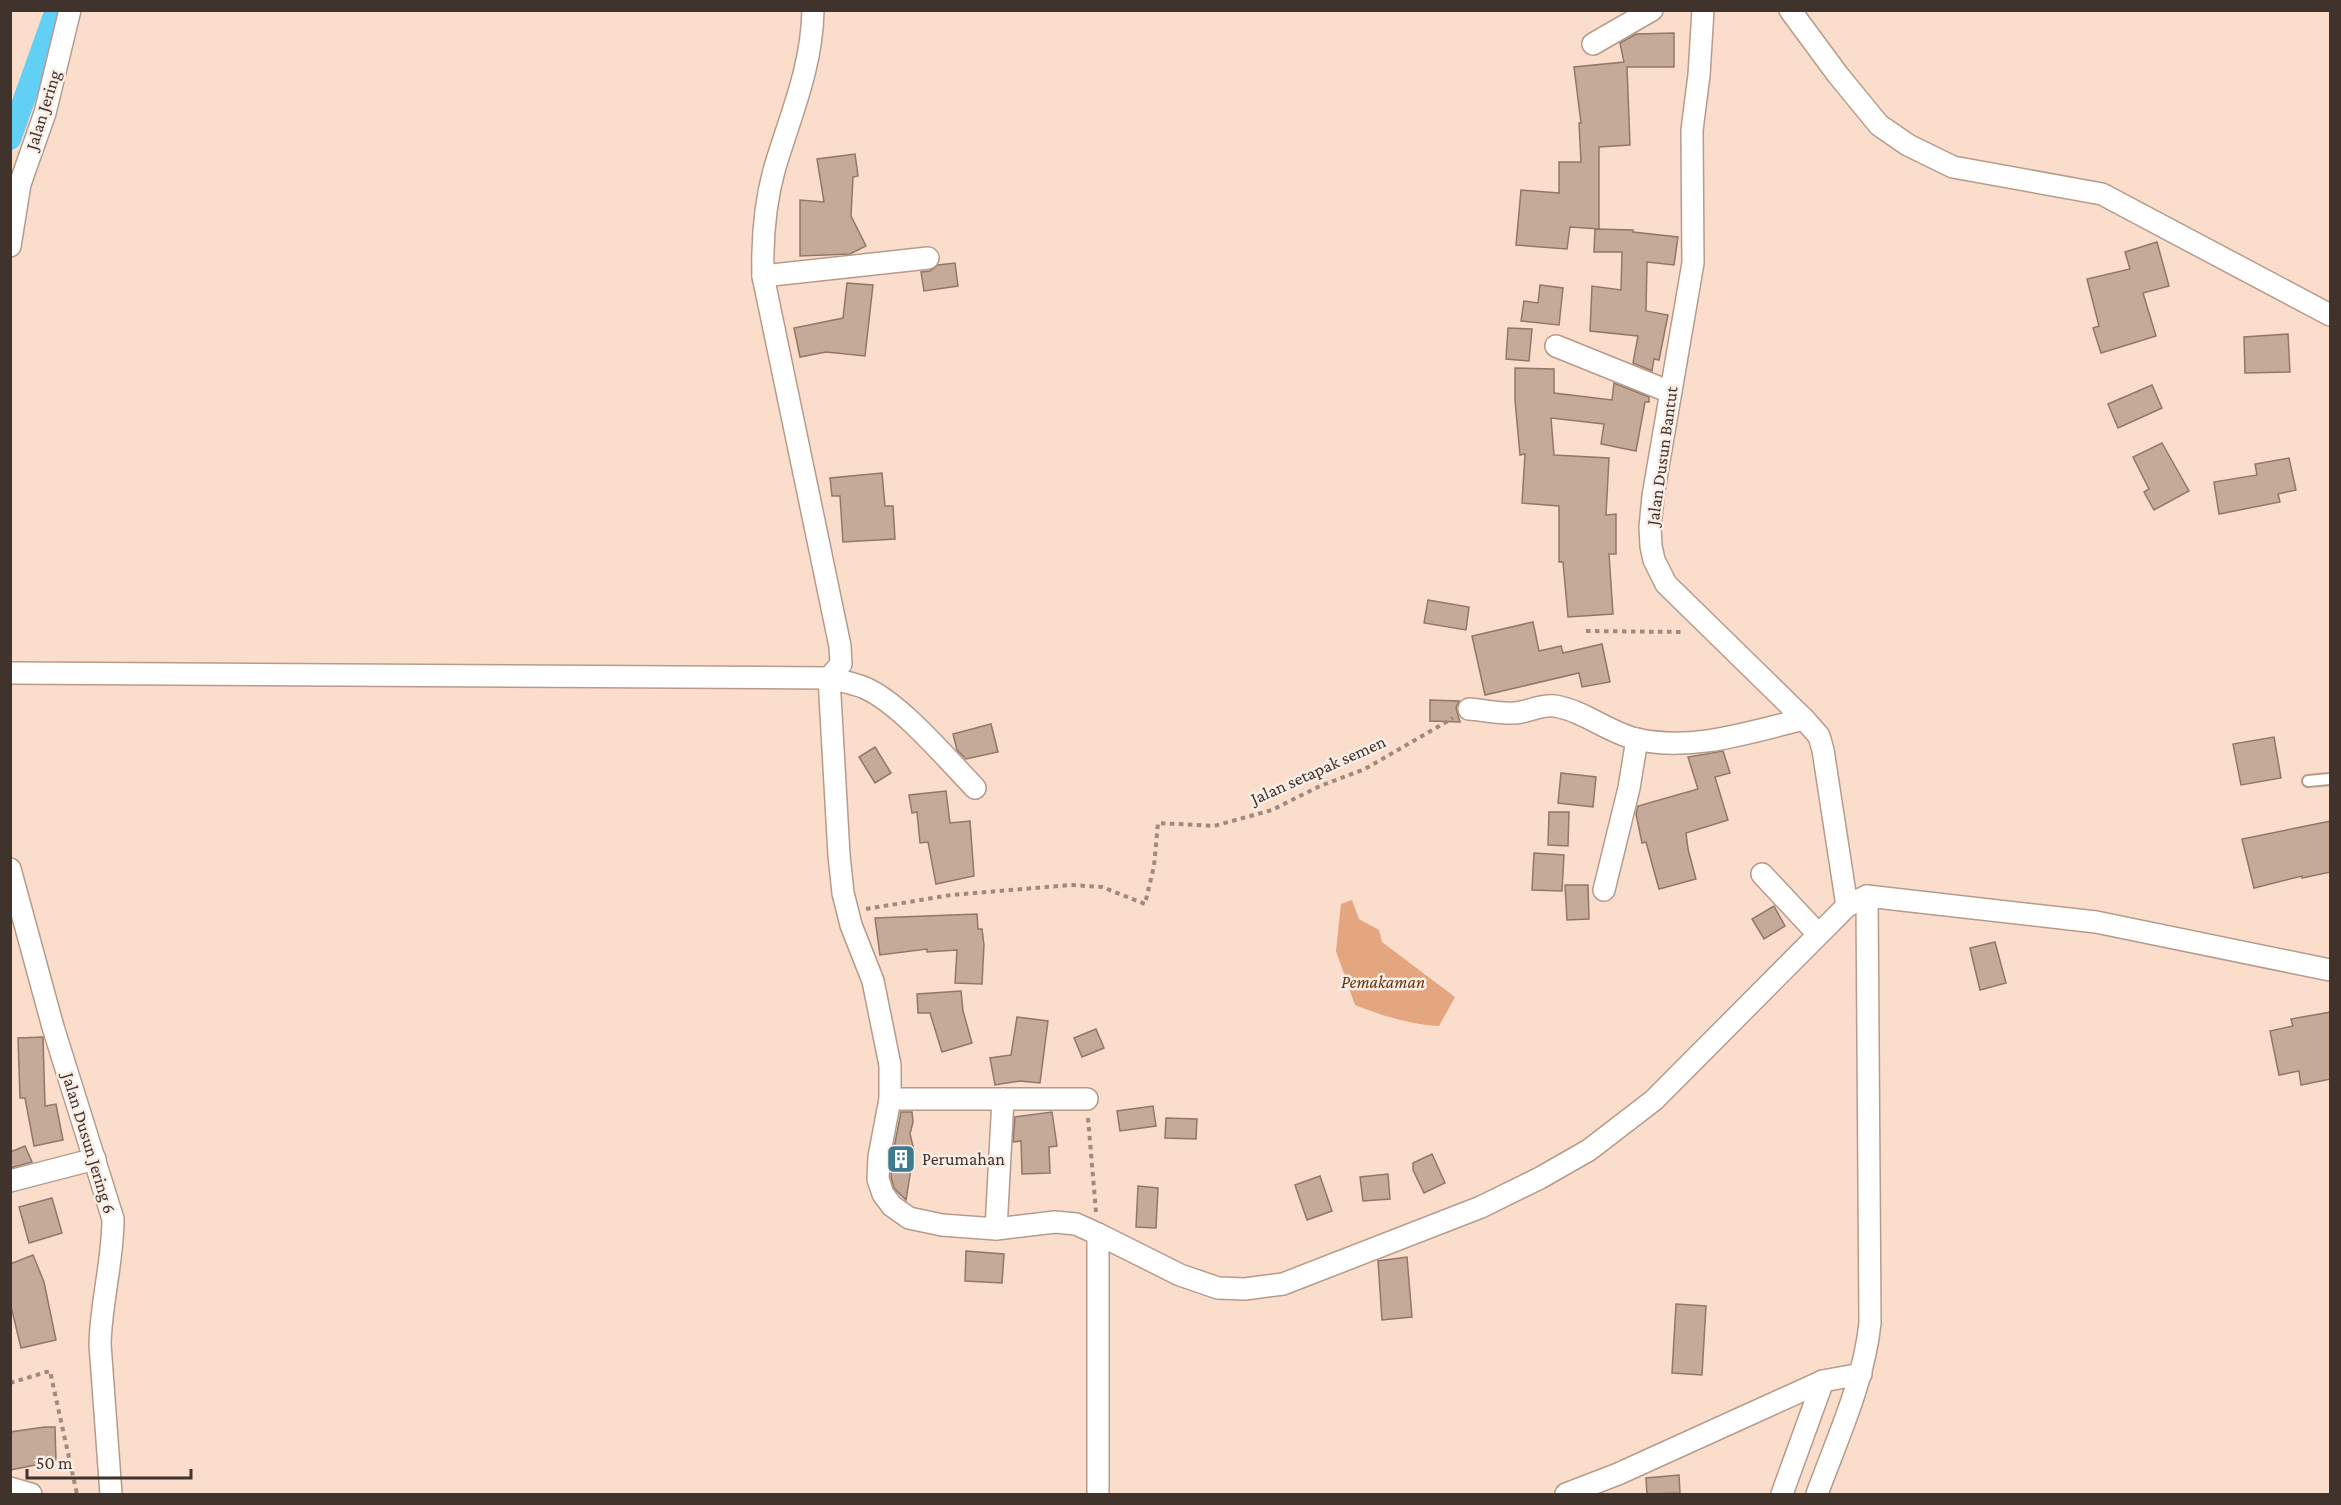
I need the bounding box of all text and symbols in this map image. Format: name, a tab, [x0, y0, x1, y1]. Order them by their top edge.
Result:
street label: Jalan Jering	[21, 67, 65, 154]
street label: Jalan Dusun Bantut	[1642, 384, 1682, 529]
street label: Jalan setapak semen	[1246, 731, 1389, 810]
park label: Pemakaman	[1341, 972, 1425, 992]
street label: Jalan Dusun Jering 6	[57, 1068, 120, 1216]
building icon: Perumahan	[885, 1143, 917, 1175]
place label: Perumahan	[922, 1149, 1005, 1169]
scale bar	[27, 1442, 190, 1480]
text: 50 m	[36, 1453, 73, 1473]

